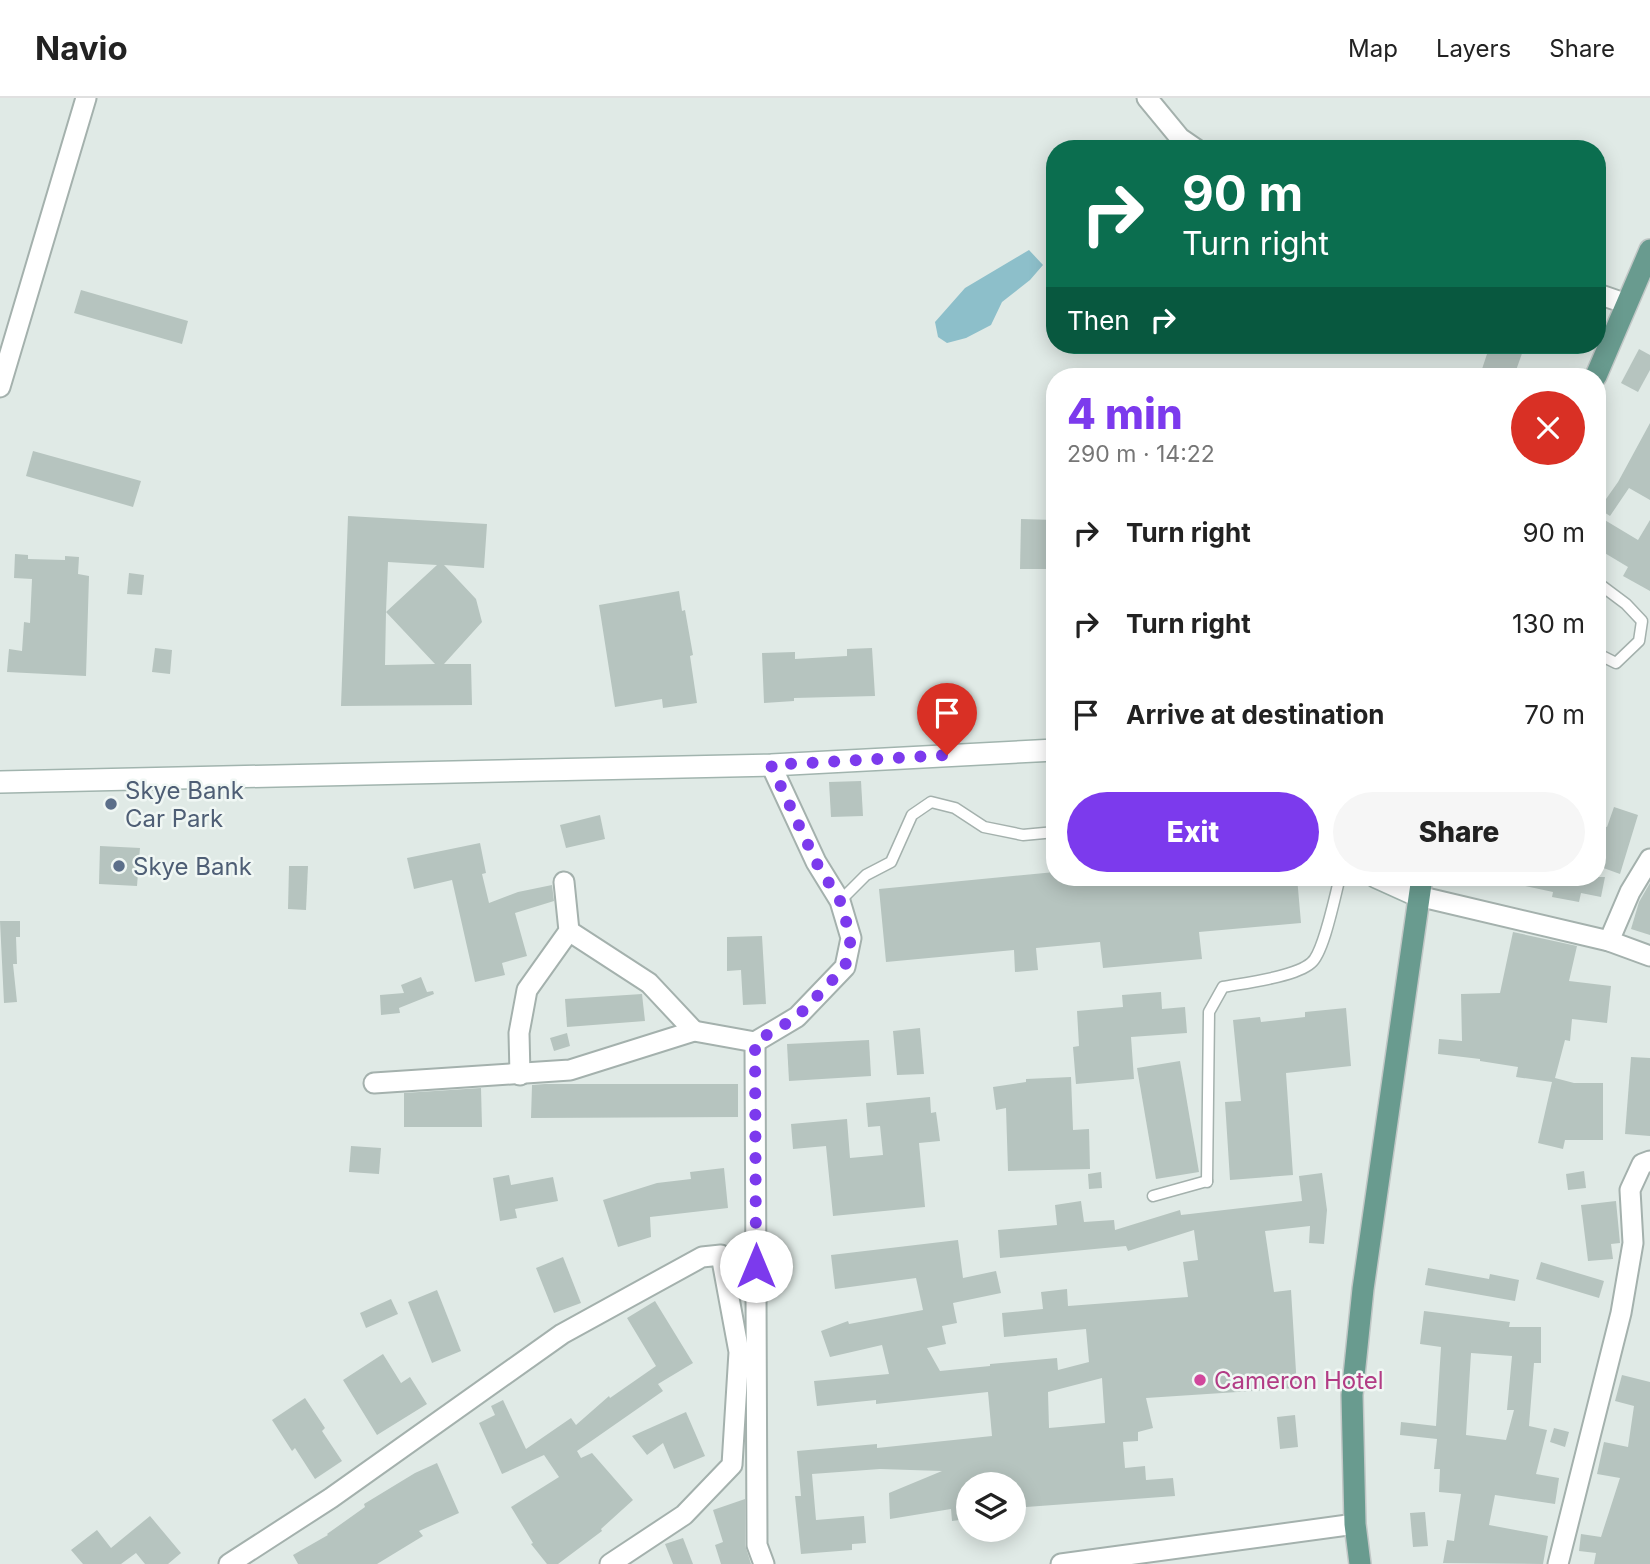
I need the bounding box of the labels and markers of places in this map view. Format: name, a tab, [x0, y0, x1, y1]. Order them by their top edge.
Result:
pin	[917, 683, 977, 755]
place label: Skye Bank Car Park	[125, 776, 244, 833]
marker: Skye Bank Car Park	[103, 796, 119, 812]
place label: Skye Bank	[133, 852, 252, 881]
marker: Skye Bank	[111, 858, 127, 874]
place label: Cameron Hotel	[1214, 1366, 1384, 1395]
marker: Cameron Hotel	[1192, 1372, 1208, 1388]

